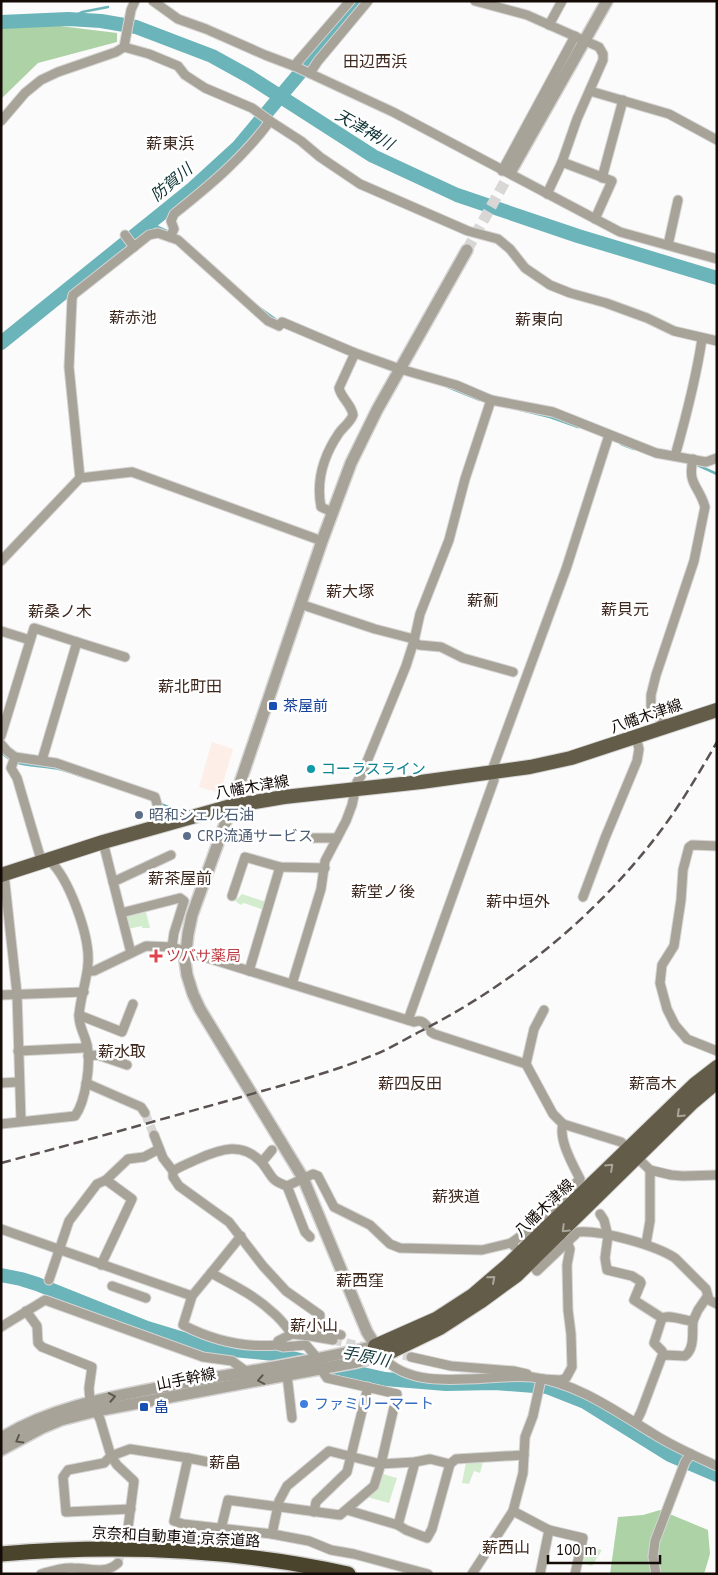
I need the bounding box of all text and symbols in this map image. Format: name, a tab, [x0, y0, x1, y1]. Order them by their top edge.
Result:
district label: 田辺西浜	[343, 51, 407, 71]
water label: 天津神川	[332, 104, 399, 155]
district label: 薪東浜	[146, 133, 194, 153]
water label: 防賀川	[146, 158, 197, 205]
district label: 薪赤池	[109, 307, 157, 327]
district label: 薪東向	[515, 309, 563, 329]
district label: 薪大塚	[326, 581, 374, 601]
district label: 薪薊	[467, 590, 499, 610]
district label: 薪貝元	[601, 599, 649, 619]
district label: 薪桑ノ木	[28, 601, 92, 621]
district label: 薪北町田	[158, 676, 222, 696]
street label: 八幡木津線	[607, 694, 684, 737]
place label: 茶屋前	[283, 696, 328, 715]
marker: 茶屋前	[267, 700, 279, 712]
place label: コーラスライン	[321, 759, 426, 778]
marker: コーラスライン	[305, 763, 317, 775]
street label: 八幡木津線	[213, 771, 291, 802]
place label: 昭和シェル石油	[149, 805, 254, 824]
marker: 昭和シェル石油	[133, 809, 145, 821]
place label: CRP流通サービス	[197, 826, 313, 845]
marker: CRP流通サービス	[181, 830, 193, 842]
district label: 薪茶屋前	[148, 868, 212, 888]
district label: 薪堂ノ後	[351, 881, 415, 901]
district label: 薪中垣外	[486, 891, 550, 911]
place label: ツバサ薬局	[166, 946, 241, 965]
marker: ツバサ薬局	[150, 950, 162, 962]
district label: 薪水取	[98, 1041, 146, 1061]
district label: 薪四反田	[378, 1073, 442, 1093]
district label: 薪高木	[629, 1073, 677, 1093]
one-way arrow	[677, 1109, 686, 1118]
one-way arrow	[604, 1164, 613, 1173]
street label: 八幡木津線	[510, 1175, 577, 1241]
district label: 薪狭道	[432, 1186, 480, 1206]
one-way arrow	[561, 1223, 570, 1232]
district label: 薪西窪	[336, 1270, 384, 1290]
one-way arrow	[487, 1275, 496, 1284]
district label: 薪小山	[290, 1315, 338, 1335]
water label: 手原川	[341, 1342, 393, 1371]
street label: 山手幹線	[155, 1363, 217, 1394]
one-way arrow	[256, 1374, 265, 1385]
one-way arrow	[107, 1392, 116, 1402]
place label: ファミリーマート	[314, 1394, 434, 1413]
place label: 畠	[154, 1397, 169, 1416]
marker: ファミリーマート	[298, 1398, 310, 1410]
marker: 畠	[138, 1401, 150, 1413]
one-way arrow	[16, 1433, 25, 1443]
district label: 薪畠	[209, 1452, 241, 1472]
street label: 京奈和自動車道;京奈道路	[91, 1523, 261, 1550]
scale bar	[548, 1532, 660, 1564]
district label: 薪西山	[482, 1537, 530, 1557]
text: 100 m	[556, 1540, 597, 1559]

